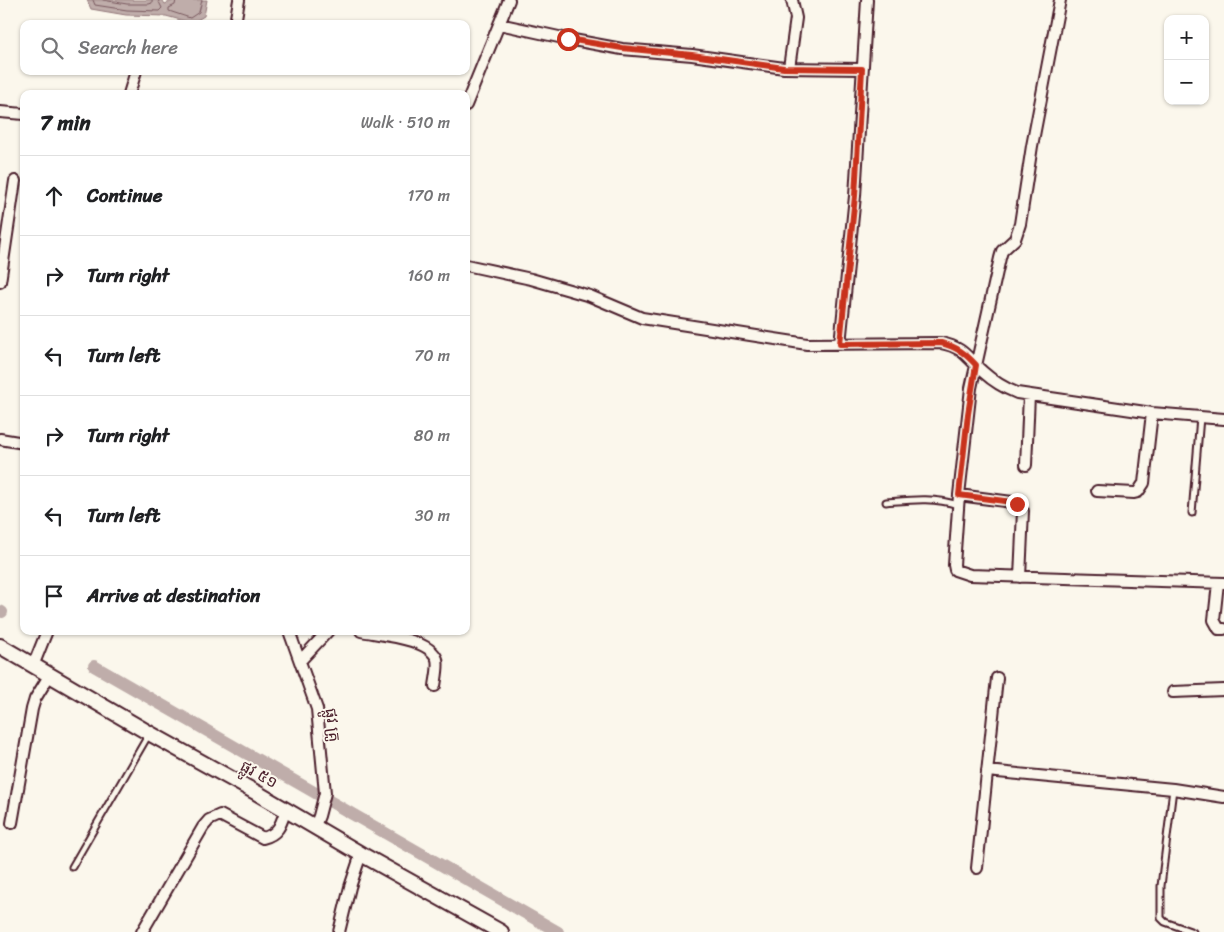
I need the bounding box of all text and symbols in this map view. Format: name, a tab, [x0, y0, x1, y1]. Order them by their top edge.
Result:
map controls	[1164, 15, 1209, 105]
button: +	[1164, 15, 1209, 60]
search box	[20, 20, 470, 75]
route start	[557, 28, 580, 51]
text: Search here	[78, 31, 178, 64]
icon: search	[38, 34, 66, 62]
button: −	[1164, 60, 1209, 105]
text: 7 min	[40, 104, 91, 142]
text: Walk · 510 m	[361, 108, 450, 137]
text: Continue	[87, 179, 163, 212]
text: 170 m	[407, 181, 450, 210]
icon: ahead	[40, 182, 68, 210]
text: Turn right	[87, 259, 169, 292]
text: 160 m	[407, 261, 450, 290]
icon: right	[40, 262, 68, 290]
text: Turn left	[87, 339, 160, 372]
text: 70 m	[414, 341, 450, 370]
icon: left	[40, 342, 68, 370]
text: Turn right	[87, 419, 169, 452]
text: 80 m	[414, 421, 450, 450]
icon: right	[40, 422, 68, 450]
route end	[1006, 493, 1029, 516]
text: Turn left	[87, 499, 160, 532]
text: 30 m	[415, 501, 450, 530]
icon: left	[40, 502, 68, 530]
text: Arrive at destination	[87, 579, 260, 612]
icon: arrive	[40, 582, 68, 610]
street label: ផ្លូវ គ្រូ	[317, 706, 349, 744]
street label: ផ្លូវ ៥១	[235, 752, 283, 796]

